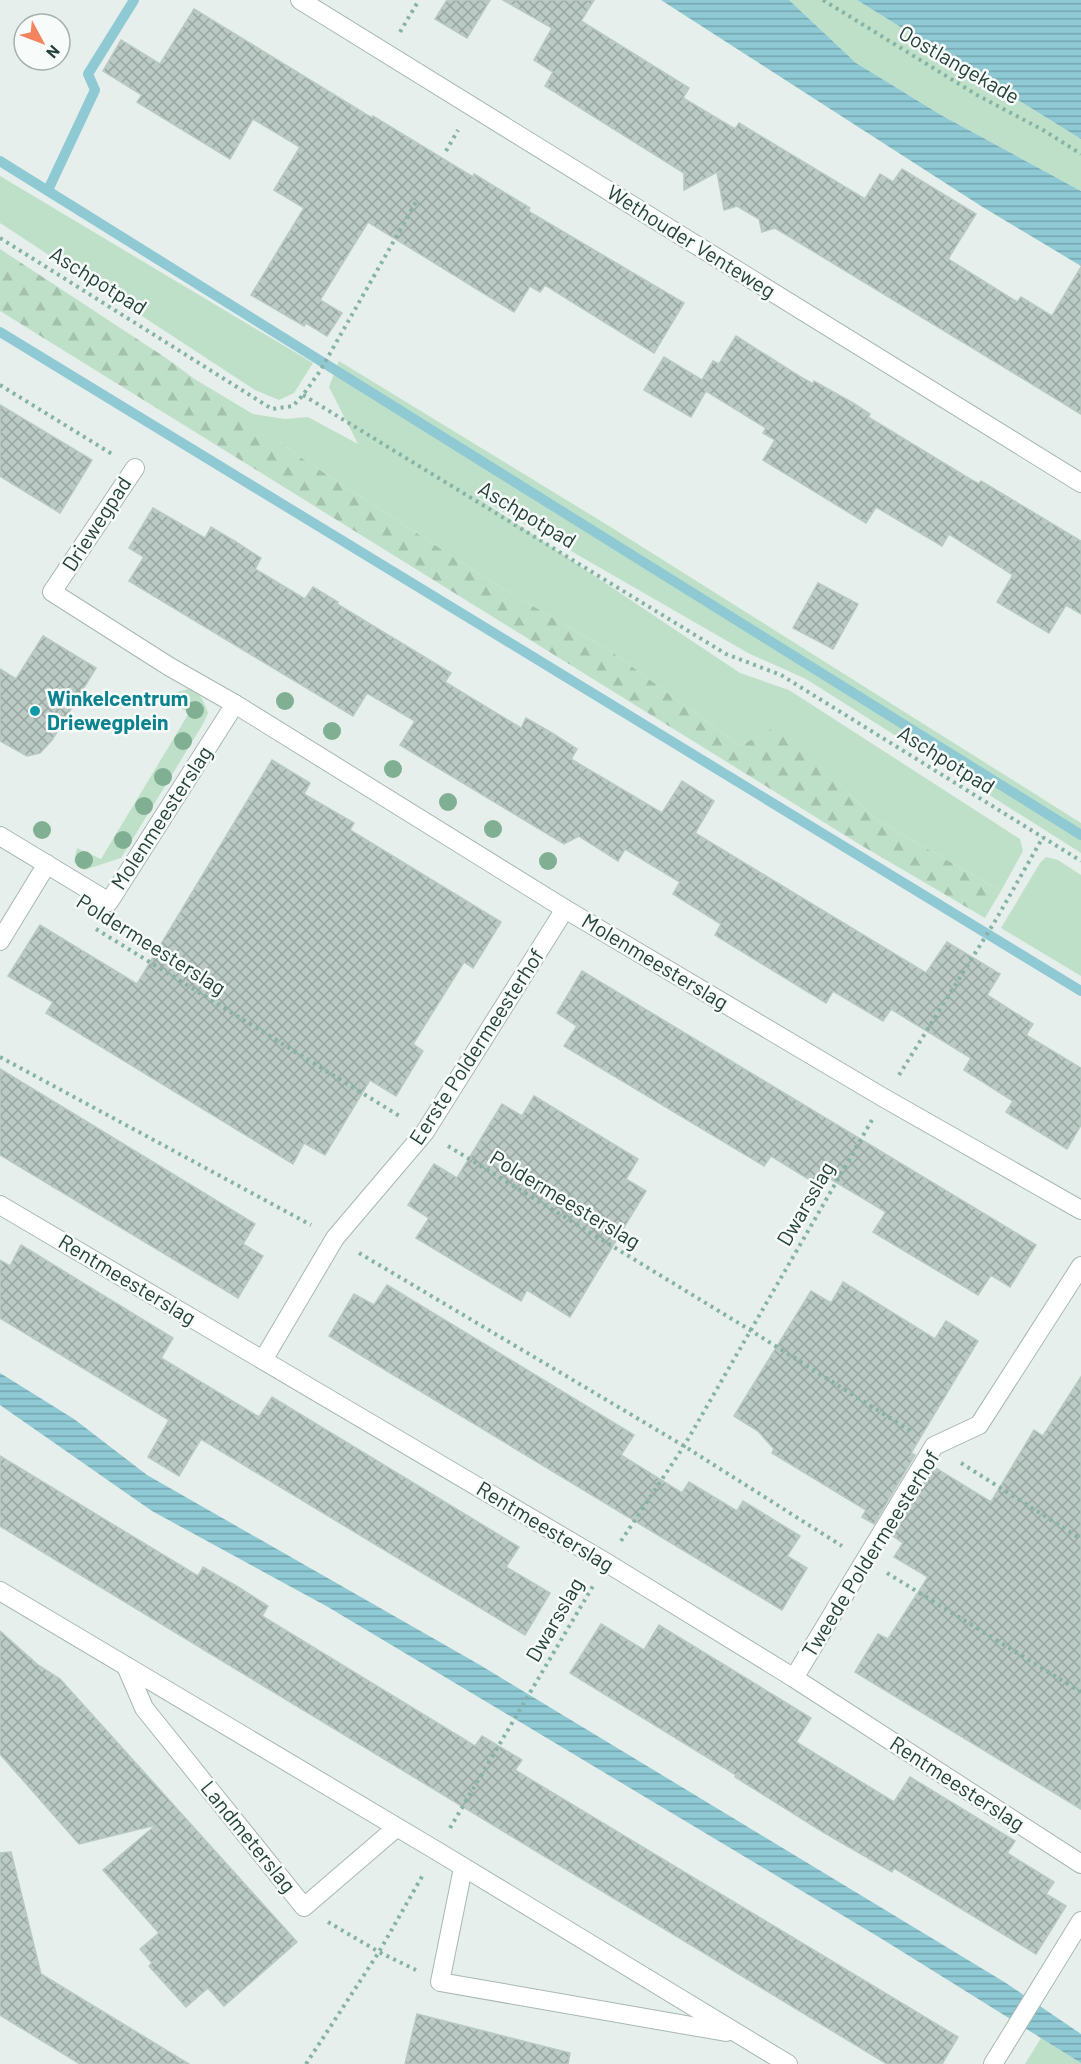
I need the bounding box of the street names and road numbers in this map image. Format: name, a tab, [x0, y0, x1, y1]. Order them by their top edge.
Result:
street label: Oostlangekade	[895, 19, 1025, 108]
street label: Wethouder Venteweg	[603, 179, 781, 303]
street label: Aschpotpad	[46, 240, 152, 319]
street label: Driewegpad	[56, 471, 136, 575]
street label: Aschpotpad	[474, 475, 581, 553]
street label: Aschpotpad	[894, 719, 1000, 798]
street label: Molenmeesterslag	[105, 741, 217, 894]
street label: Poldermeesterslag	[73, 888, 231, 1000]
street label: Molenmeesterslag	[578, 907, 733, 1014]
street label: Eerste Poldermeesterhof	[403, 944, 548, 1149]
street label: Poldermeesterslag	[486, 1144, 646, 1254]
street label: Dwarsslag	[771, 1157, 839, 1250]
street label: Rentmeesterslag	[55, 1228, 201, 1329]
street label: Tweede Poldermeesterhof	[796, 1445, 944, 1661]
street label: Rentmeesterslag	[473, 1475, 619, 1576]
street label: Dwarsslag	[520, 1573, 588, 1666]
street label: Rentmeesterslag	[886, 1730, 1030, 1836]
street label: Landmeterslag	[196, 1775, 302, 1897]

